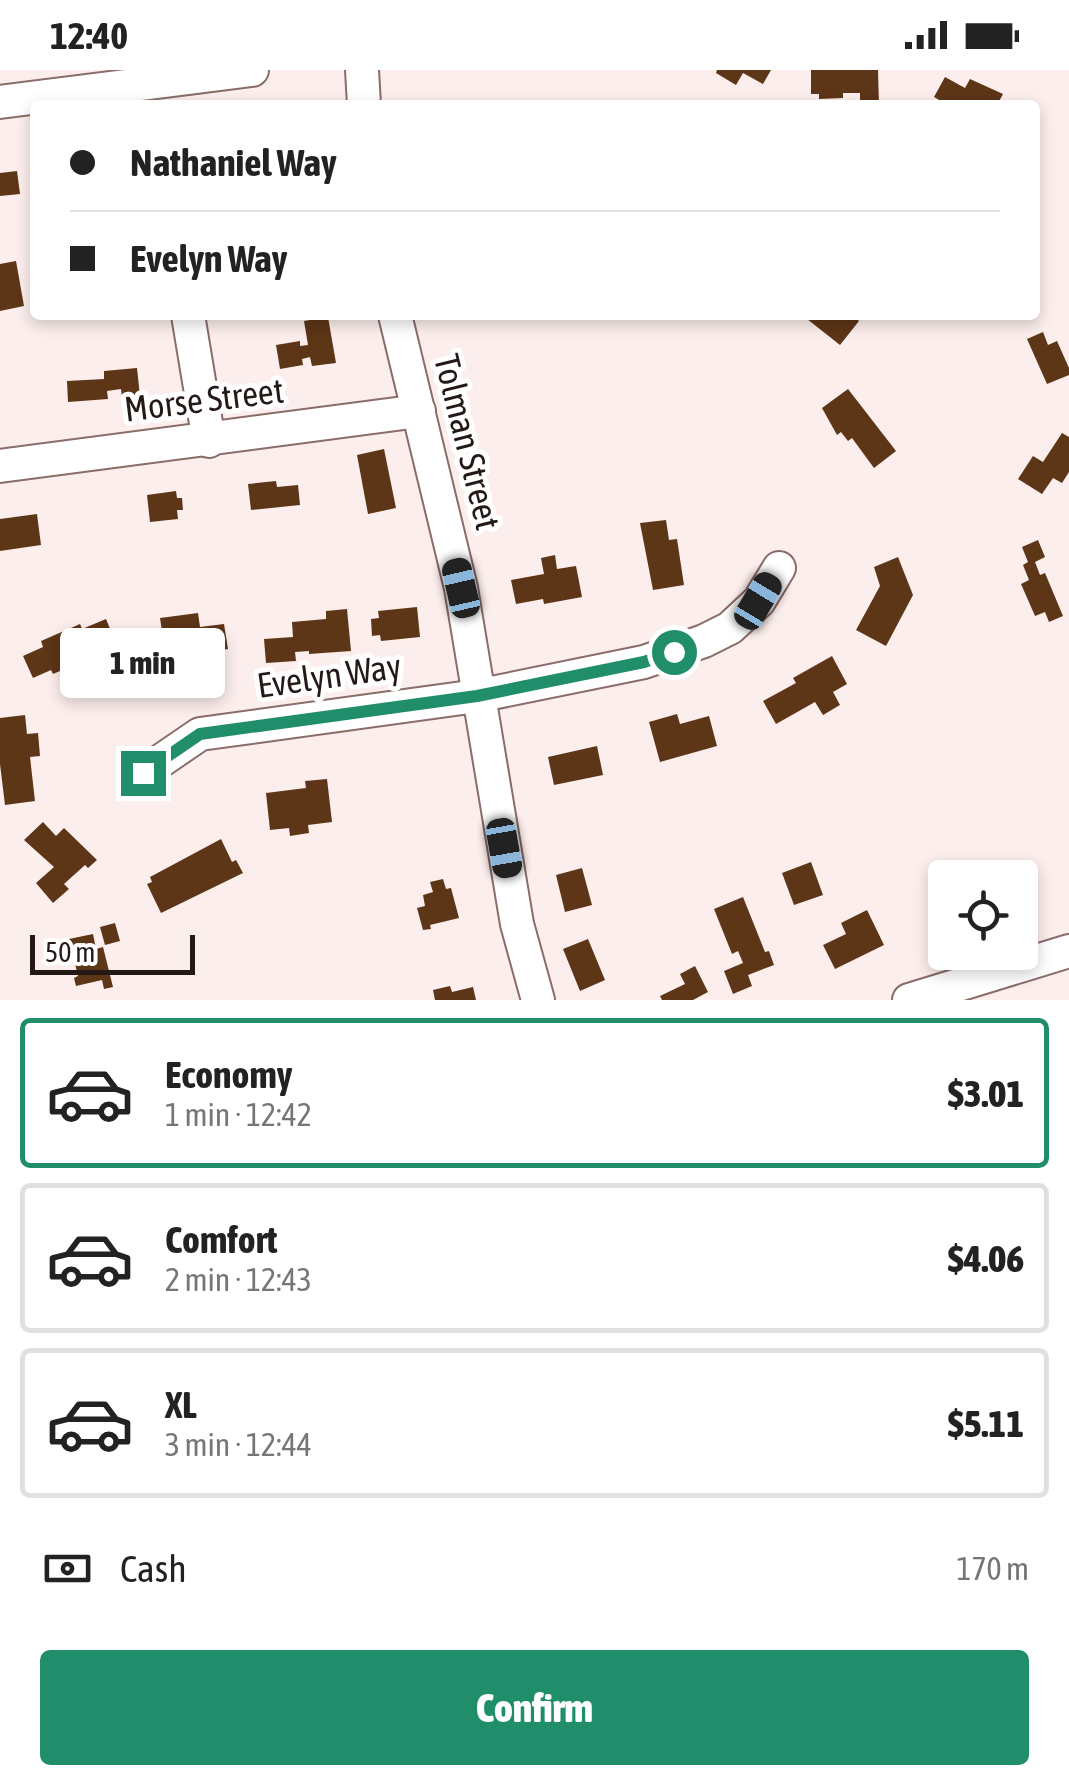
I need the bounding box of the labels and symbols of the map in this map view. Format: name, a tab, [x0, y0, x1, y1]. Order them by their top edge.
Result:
street label: Tolman Street	[427, 350, 509, 533]
street label: Morse Street	[122, 369, 286, 429]
car	[440, 555, 482, 621]
car	[730, 568, 786, 634]
callout: 1 min	[61, 628, 226, 698]
route start	[652, 630, 697, 675]
street label: Evelyn Way	[254, 645, 403, 705]
route end	[121, 751, 166, 796]
car	[484, 816, 524, 880]
scale bar	[30, 930, 195, 974]

